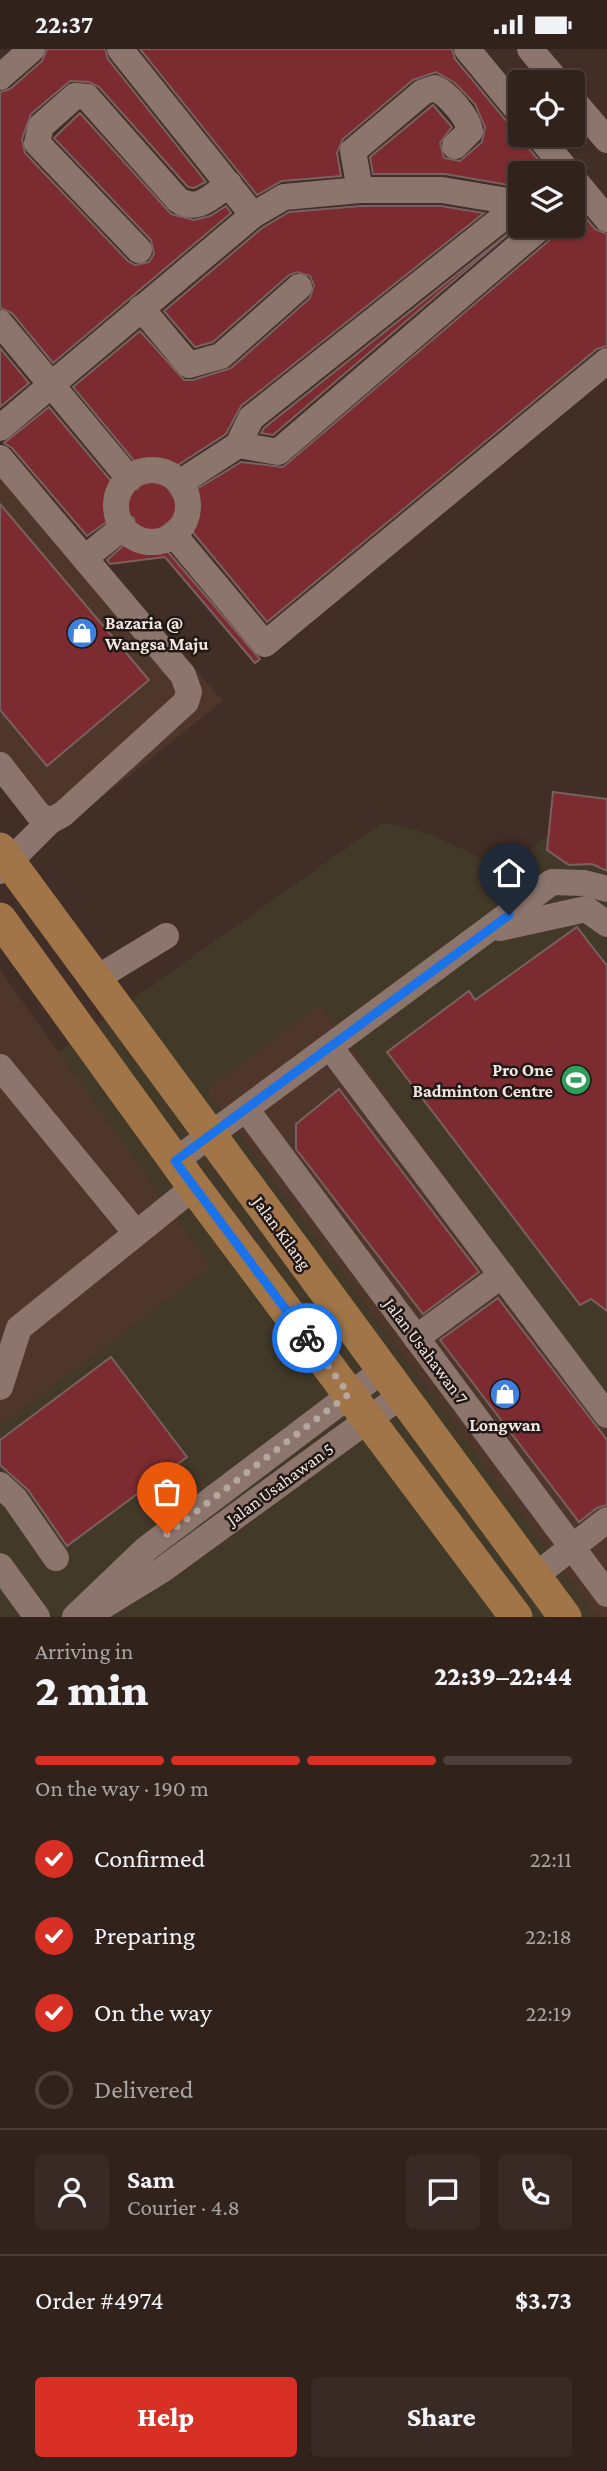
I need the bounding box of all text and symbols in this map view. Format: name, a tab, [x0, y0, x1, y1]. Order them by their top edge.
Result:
text: 22:37	[35, 10, 93, 39]
map controls	[508, 70, 585, 238]
button: locate	[508, 70, 585, 147]
button: layers	[508, 161, 585, 238]
place label: Bazaria @ Wangsa Maju	[104, 613, 209, 655]
shop icon: Bazaria @ Wangsa Maju	[65, 616, 99, 650]
pin	[479, 843, 539, 915]
icon: home	[490, 854, 528, 892]
place label: Pro One Badminton Centre	[412, 1060, 553, 1101]
sports icon: Pro One Badminton Centre	[559, 1063, 593, 1097]
street label: Jalan Kilang	[247, 1191, 316, 1274]
street label: Jalan Usahawan 7	[379, 1293, 472, 1408]
courier	[272, 1303, 342, 1373]
icon: bike	[288, 1319, 326, 1357]
shop icon: Longwan	[488, 1377, 522, 1411]
place label: Longwan	[469, 1415, 542, 1435]
street label: Jalan Usahawan 5	[221, 1438, 337, 1531]
pin	[137, 1462, 197, 1534]
icon: bag	[148, 1473, 186, 1511]
text: Arriving in	[35, 1638, 133, 1664]
text: 22:39–22:44	[434, 1662, 572, 1691]
text: 2 min	[35, 1664, 149, 1715]
text: On the way · 190 m	[35, 1775, 209, 1801]
icon: check	[35, 1840, 73, 1878]
text: Confirmed	[94, 1844, 205, 1873]
text: 22:11	[530, 1846, 572, 1872]
icon: check	[35, 1917, 73, 1955]
text: Preparing	[94, 1921, 195, 1950]
text: 22:18	[525, 1923, 572, 1949]
icon: check	[35, 1994, 73, 2032]
text: On the way	[94, 1998, 212, 2027]
text: 22:19	[526, 2000, 572, 2026]
text: Delivered	[94, 2075, 193, 2104]
button: person	[35, 2155, 109, 2229]
button: chat	[406, 2155, 480, 2229]
button: phone	[498, 2155, 572, 2229]
text: Sam	[127, 2165, 175, 2194]
text: Courier · 4.8	[127, 2194, 240, 2220]
text: Order #4974	[35, 2286, 164, 2315]
text: $3.73	[515, 2286, 572, 2315]
button: Help	[35, 2377, 297, 2457]
button: Share	[311, 2377, 572, 2457]

